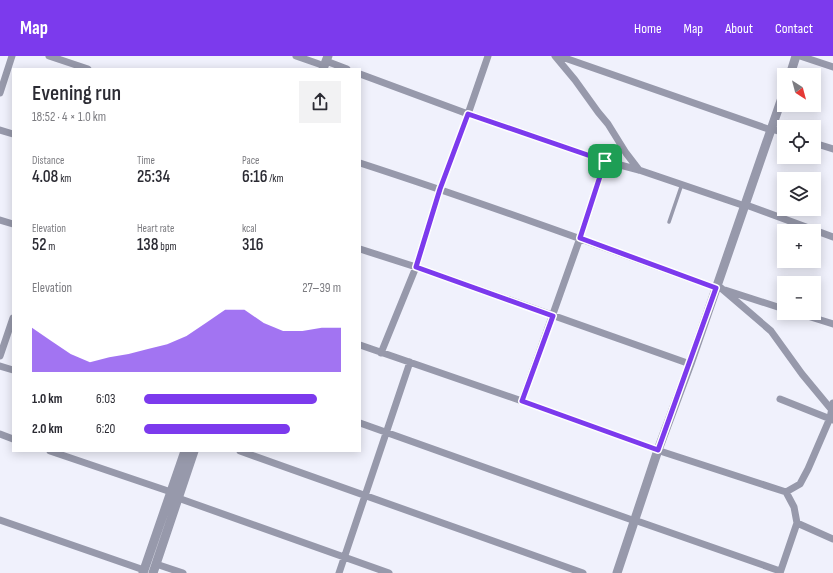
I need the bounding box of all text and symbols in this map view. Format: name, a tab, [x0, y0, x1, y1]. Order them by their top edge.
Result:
text: Map	[20, 17, 48, 40]
text: Home	[634, 20, 662, 37]
text: Map	[684, 20, 703, 37]
text: About	[725, 20, 753, 37]
text: Contact	[775, 20, 813, 37]
north arrow	[777, 68, 821, 112]
map controls	[777, 68, 821, 320]
text: Evening run	[32, 80, 121, 107]
button: share	[299, 81, 341, 123]
text: 18:52 · 4 × 1.0 km	[32, 109, 106, 125]
button: locate	[777, 120, 821, 164]
pin	[588, 144, 622, 178]
icon: arrive	[594, 150, 616, 172]
text: Distance	[32, 154, 64, 167]
text: Time	[137, 154, 155, 167]
text: Pace	[242, 154, 260, 167]
text: 4.08	[32, 167, 58, 187]
text: 25:34	[137, 167, 170, 187]
text: 6:16	[242, 167, 267, 187]
text: km	[58, 172, 71, 185]
text: /km	[267, 172, 284, 185]
button: layers	[777, 172, 821, 216]
text: Elevation	[32, 222, 66, 235]
text: Heart rate	[137, 222, 175, 235]
text: kcal	[242, 222, 257, 235]
button: +	[777, 224, 821, 268]
text: 52	[32, 235, 46, 255]
text: 138	[137, 235, 159, 255]
text: 316	[242, 235, 264, 255]
text: m	[46, 240, 55, 253]
text: bpm	[159, 240, 177, 253]
button: −	[777, 276, 821, 320]
text: Elevation	[32, 280, 72, 296]
text: 27–39 m	[302, 280, 341, 296]
text: 1.0 km	[32, 391, 62, 407]
text: 6:03	[96, 391, 115, 407]
text: 2.0 km	[32, 421, 63, 437]
text: 6:20	[96, 421, 115, 437]

